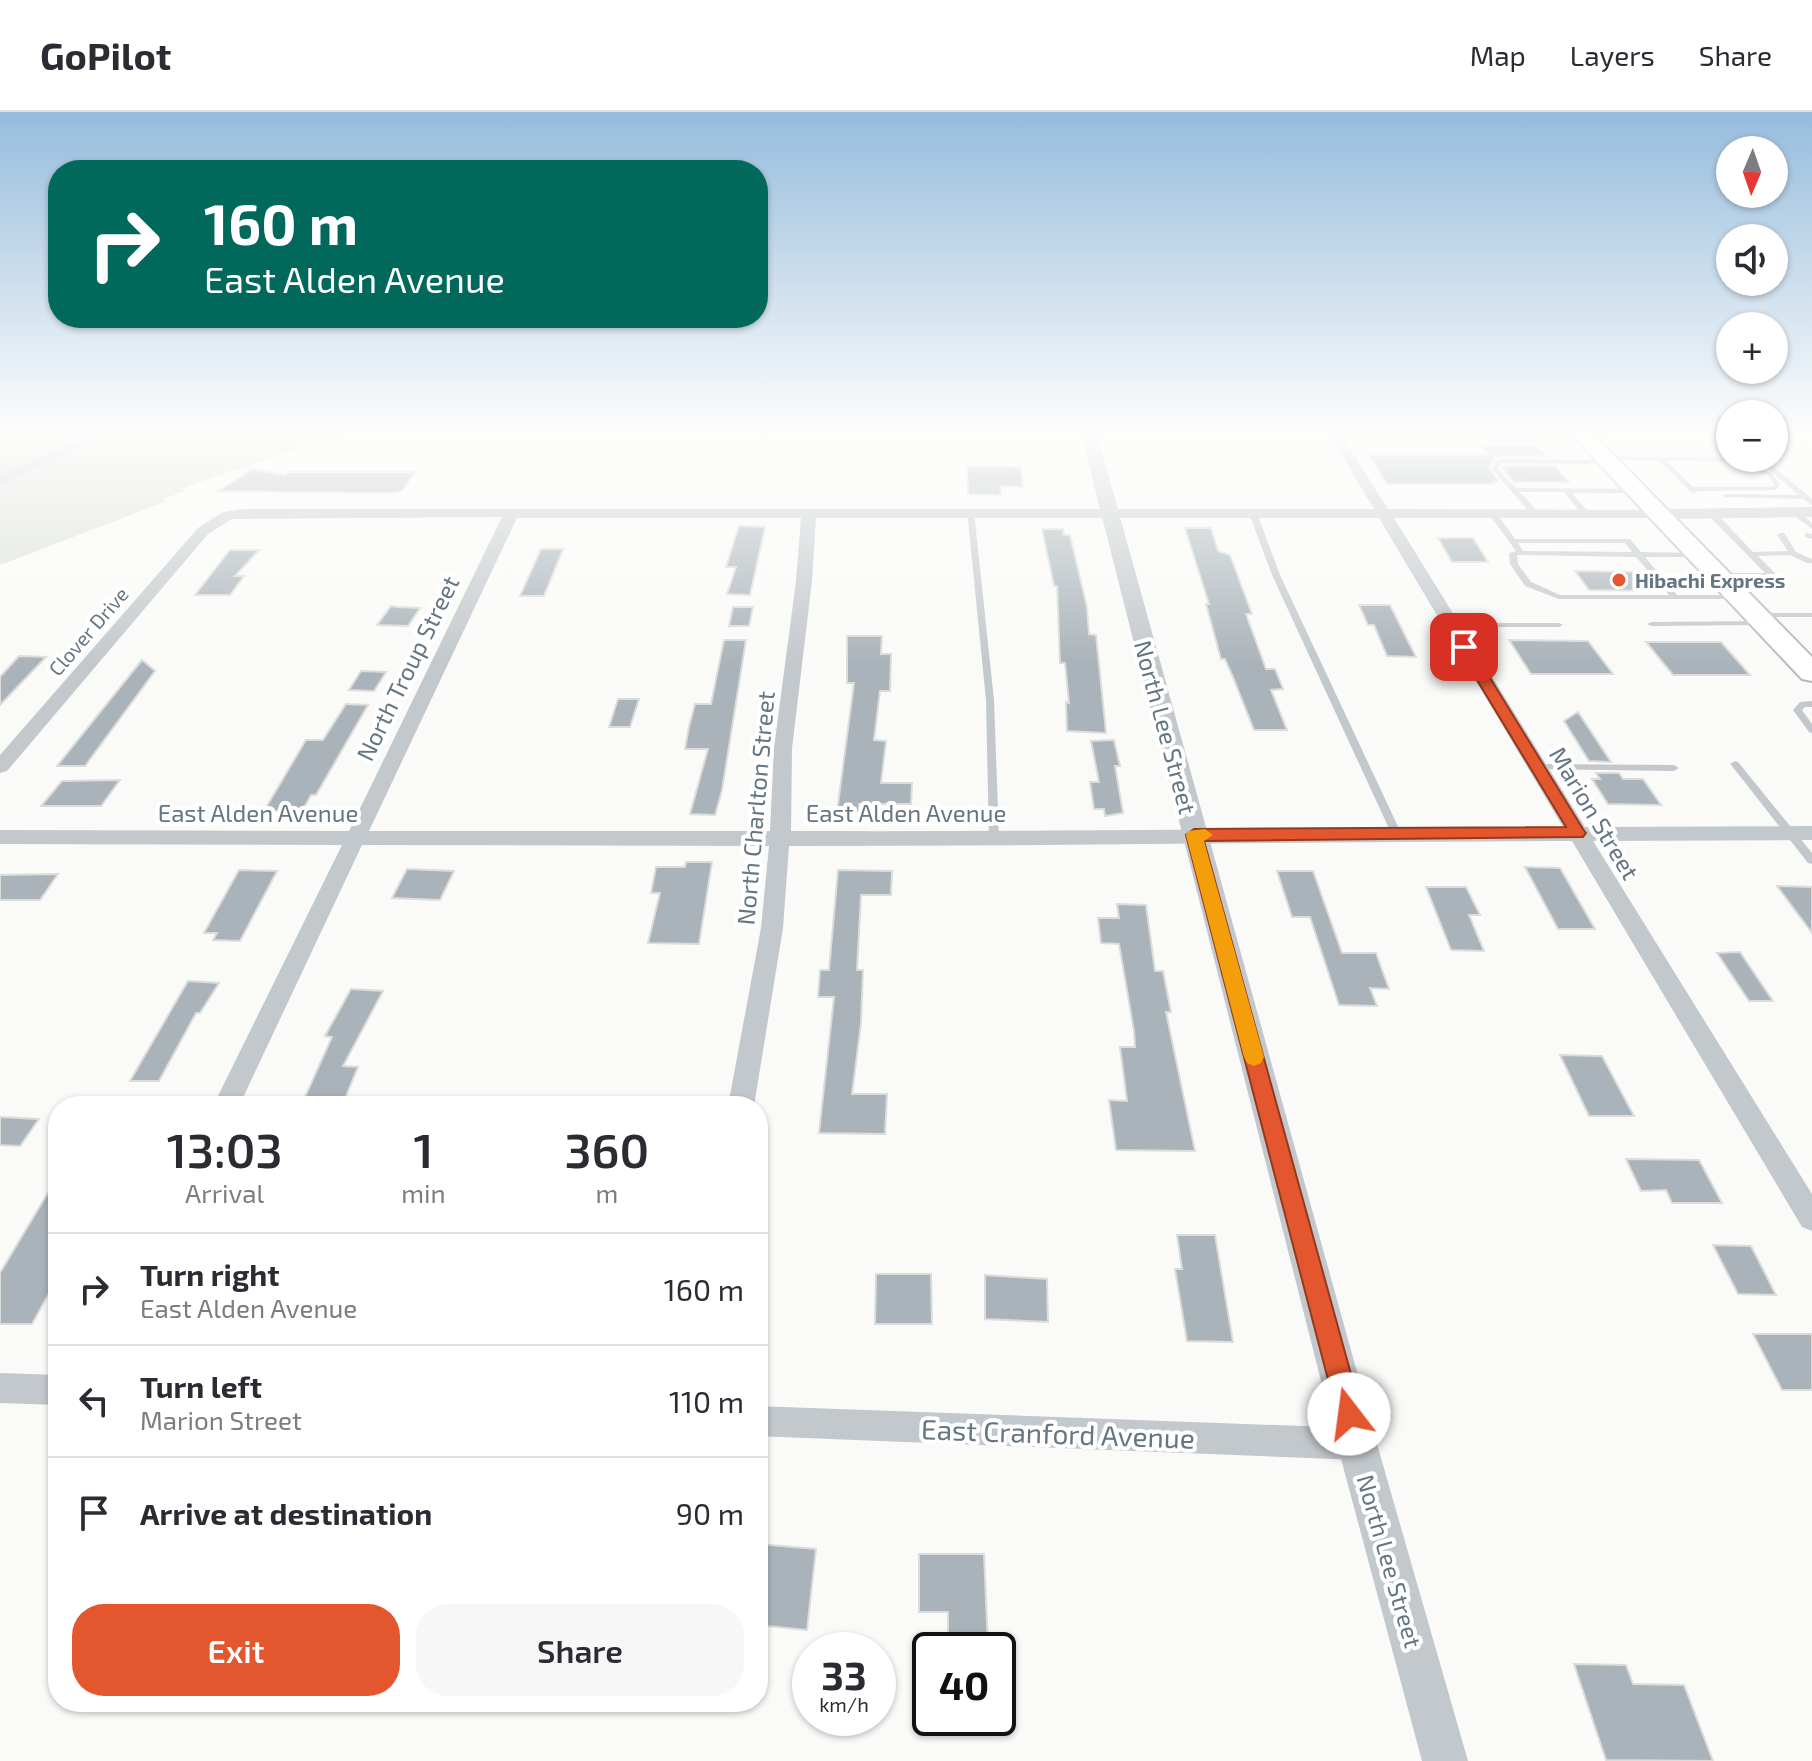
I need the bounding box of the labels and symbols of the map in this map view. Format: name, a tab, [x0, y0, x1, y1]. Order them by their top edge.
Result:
north arrow	[1716, 136, 1788, 208]
place label: Hibachi Express	[1635, 568, 1785, 592]
street label: North Troup Street	[350, 571, 464, 765]
marker: Hibachi Express	[1610, 571, 1628, 589]
street label: Clover Drive	[43, 582, 133, 680]
pin	[1430, 613, 1498, 681]
street label: North Lee Street	[1129, 637, 1203, 817]
street label: North Charlton Street	[730, 690, 780, 926]
street label: Marion Street	[1544, 741, 1646, 885]
street label: East Alden Avenue	[158, 798, 358, 827]
street label: East Alden Avenue	[806, 798, 1006, 827]
position arrow	[1307, 1372, 1391, 1456]
street label: East Cranford Avenue	[921, 1411, 1195, 1455]
street label: North Lee Street	[1351, 1471, 1429, 1651]
speed limit sign: 40	[912, 1632, 1016, 1736]

